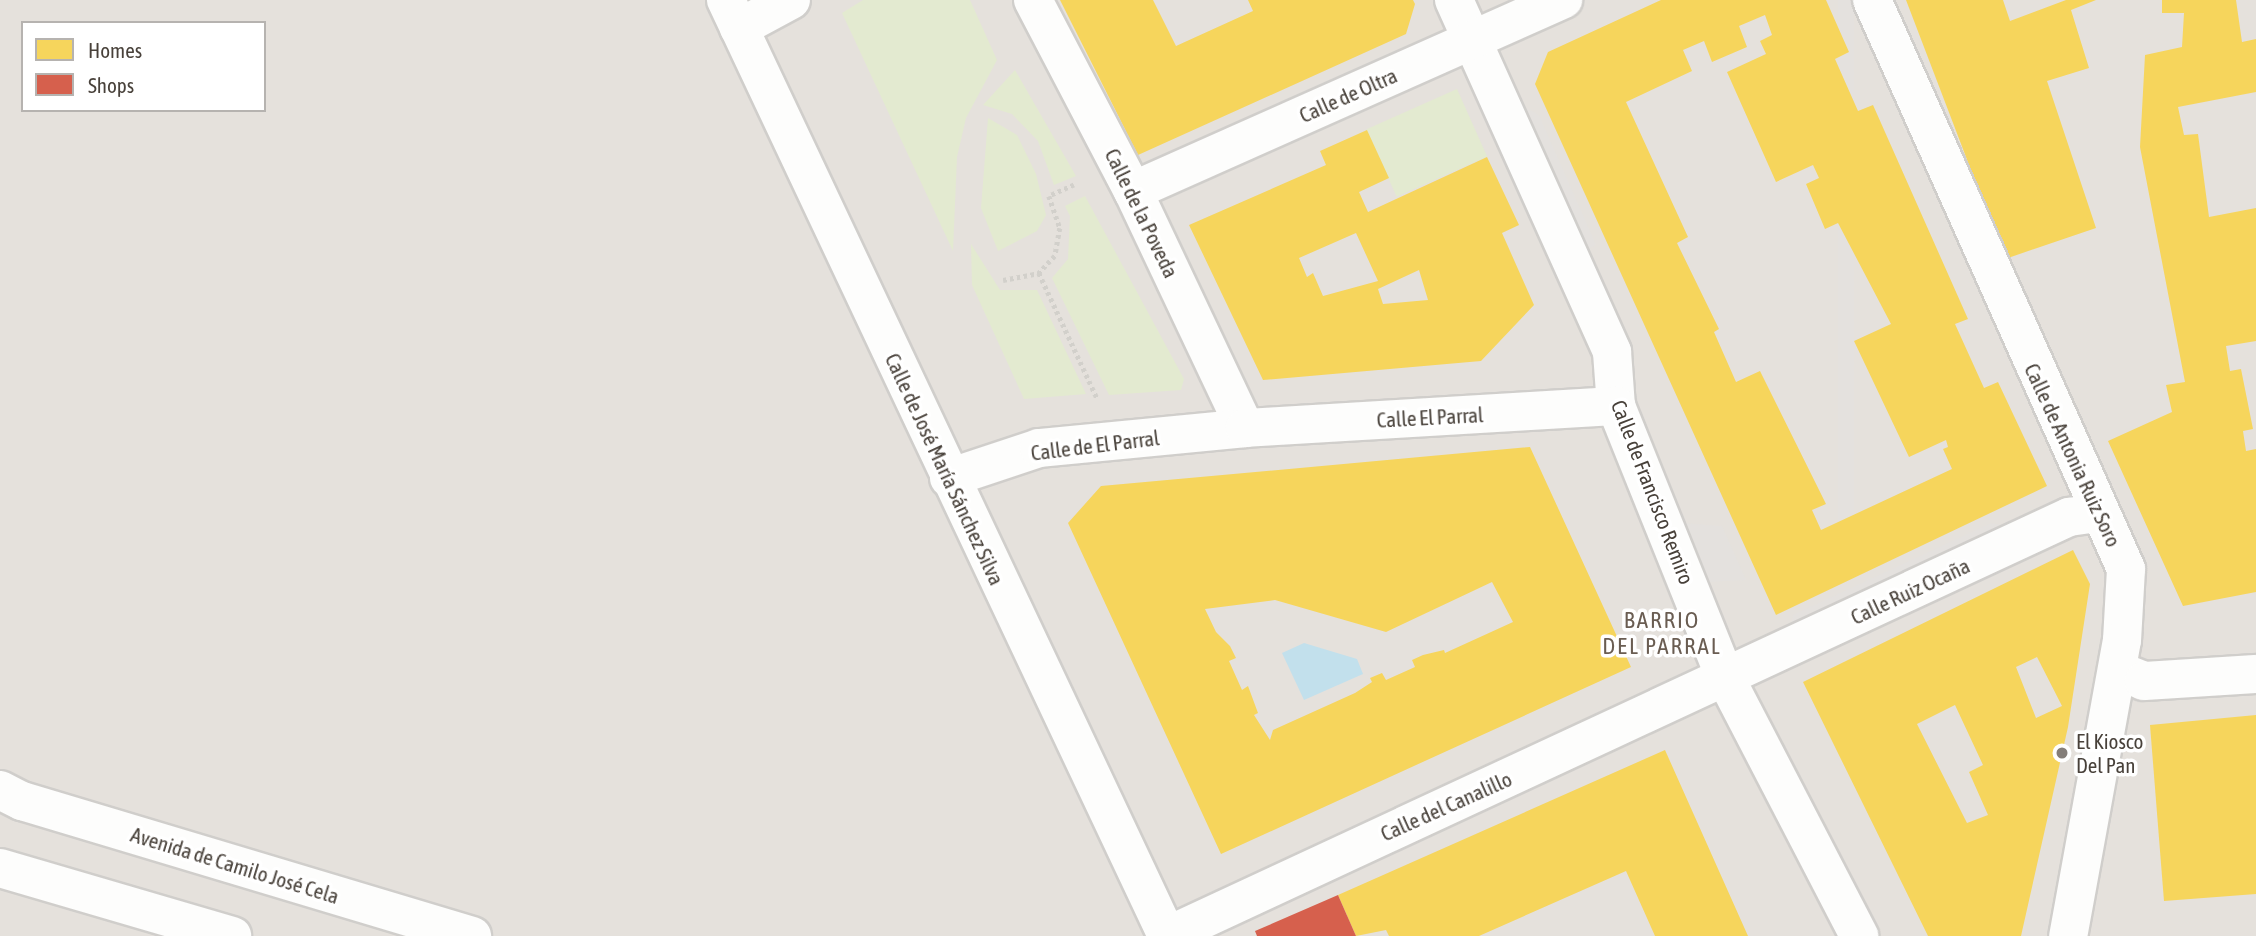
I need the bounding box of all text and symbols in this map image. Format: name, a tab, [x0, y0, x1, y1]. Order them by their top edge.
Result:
legend	[21, 21, 266, 112]
text: Homes	[88, 38, 142, 62]
street label: Calle de Oltra	[1295, 62, 1401, 128]
text: Shops	[88, 73, 134, 97]
street label: Calle de la Poveda	[1100, 144, 1184, 282]
street label: Calle de José María Sánchez Silva	[880, 349, 1010, 589]
street label: Calle de Antonia Ruiz Soro	[2019, 359, 2127, 551]
street label: Calle de Francisco Remiro	[1606, 396, 1700, 588]
street label: Calle El Parral	[1376, 402, 1484, 432]
street label: Calle de El Parral	[1029, 425, 1161, 465]
street label: Calle Ruiz Ocaña	[1847, 552, 1973, 630]
district label: BARRIO DEL PARRAL	[1603, 606, 1721, 660]
place label: El Kiosco Del Pan	[2076, 728, 2143, 778]
marker: El Kiosco Del Pan	[2054, 745, 2070, 761]
street label: Calle del Canalillo	[1377, 766, 1515, 846]
street label: Avenida de Camilo José Cela	[128, 821, 342, 909]

